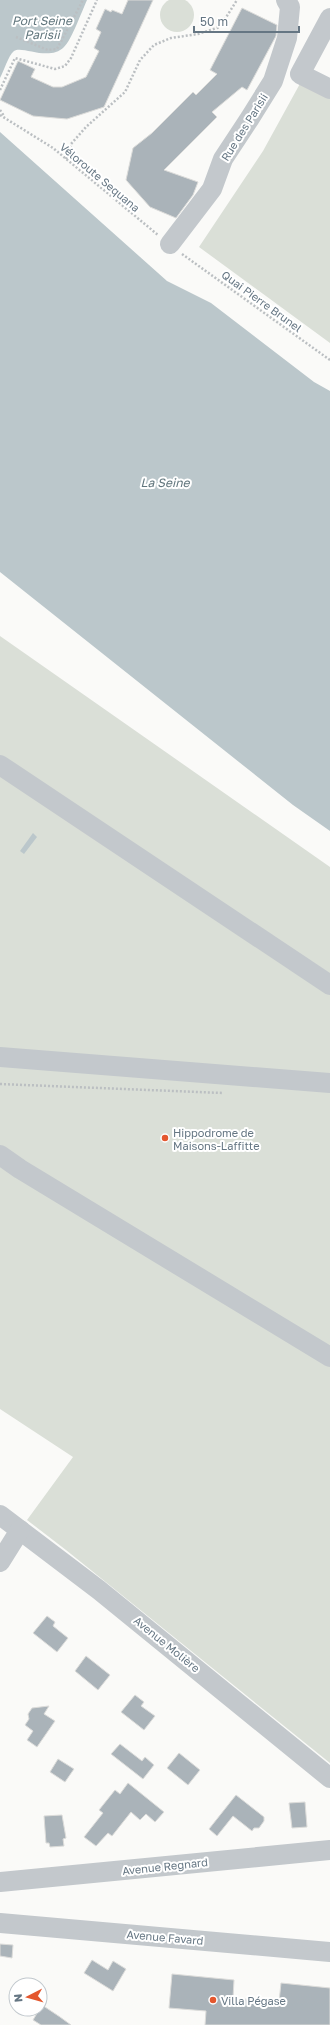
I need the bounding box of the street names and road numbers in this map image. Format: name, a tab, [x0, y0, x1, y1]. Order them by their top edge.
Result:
street label: Rue des Parisii	[218, 91, 270, 163]
street label: Véloroute Sequana	[57, 140, 143, 214]
street label: Quai Pierre Brunel	[219, 268, 305, 335]
street label: Avenue Molière	[131, 1613, 203, 1675]
street label: Avenue Regnard	[122, 1855, 208, 1877]
street label: Avenue Favard	[126, 1927, 204, 1947]

